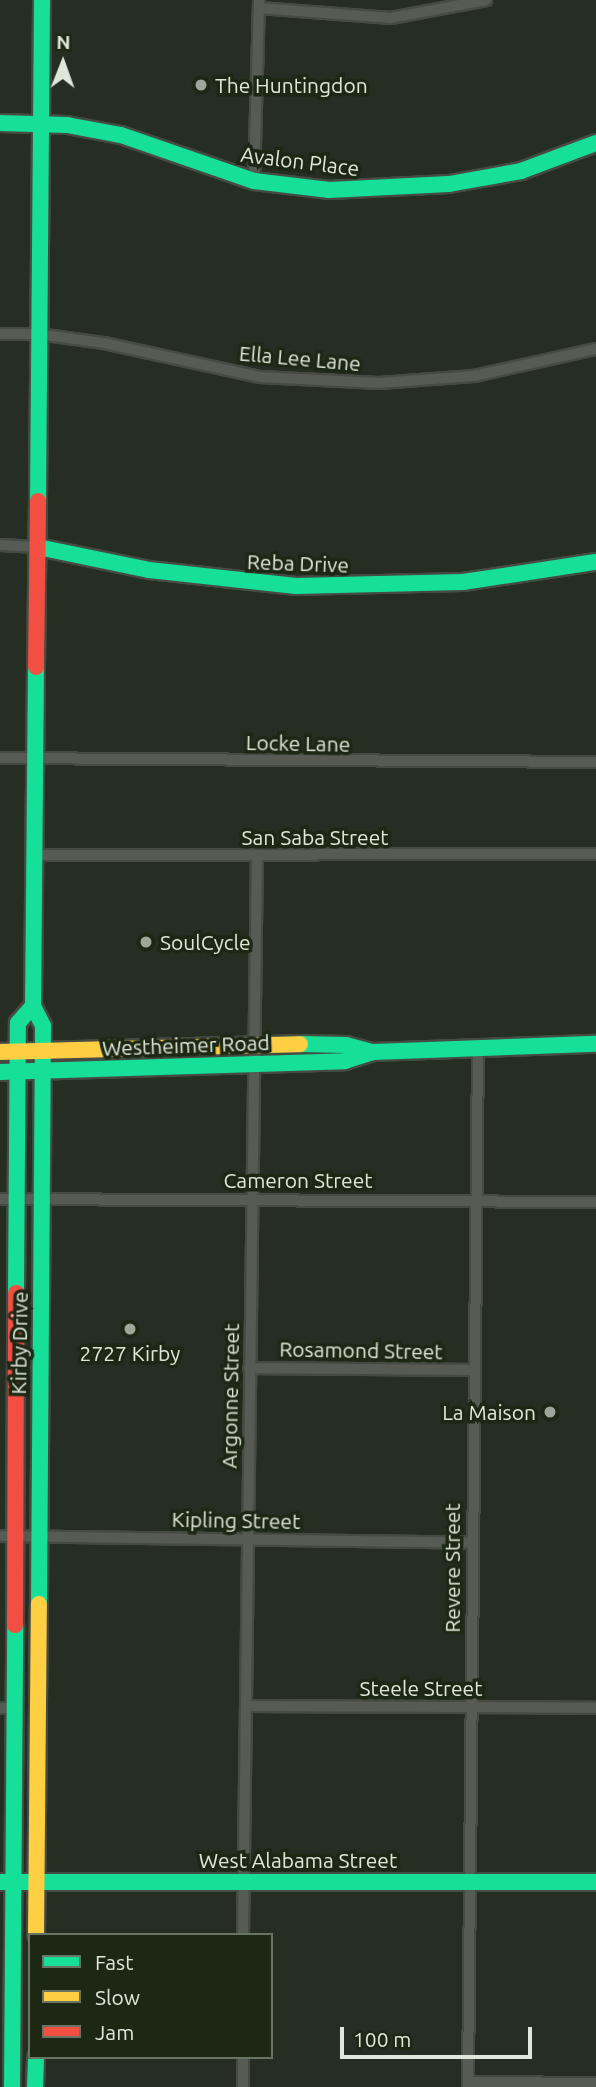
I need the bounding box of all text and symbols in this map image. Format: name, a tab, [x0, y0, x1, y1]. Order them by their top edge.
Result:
north arrow	[28, 28, 98, 98]
text: N	[56, 31, 71, 53]
place label: The Huntingdon	[215, 72, 368, 98]
marker: The Huntingdon	[193, 77, 209, 93]
street label: Avalon Place	[239, 141, 361, 181]
street label: Ella Lee Lane	[238, 340, 362, 376]
street label: Reba Drive	[247, 549, 349, 577]
street label: Locke Lane	[246, 729, 350, 757]
street label: San Saba Street	[242, 824, 388, 850]
place label: SoulCycle	[160, 929, 251, 955]
marker: SoulCycle	[138, 934, 154, 950]
street label: Westheimer Road	[102, 1029, 270, 1061]
street label: Cameron Street	[223, 1167, 373, 1193]
street label: Kirby Drive	[6, 1291, 32, 1395]
marker: 2727 Kirby	[122, 1321, 138, 1337]
street label: Argonne Street	[216, 1323, 244, 1469]
street label: Rosamond Street	[279, 1336, 443, 1364]
place label: 2727 Kirby	[80, 1340, 180, 1366]
place label: La Maison	[442, 1399, 536, 1425]
marker: La Maison	[542, 1404, 558, 1420]
street label: Revere Street	[439, 1503, 465, 1633]
street label: Kipling Street	[171, 1506, 301, 1534]
street label: Steele Street	[360, 1675, 482, 1701]
street label: West Alabama Street	[199, 1847, 397, 1873]
legend	[28, 1933, 273, 2059]
text: Fast	[95, 1950, 133, 1974]
text: Slow	[95, 1985, 140, 2009]
scale bar	[344, 2014, 536, 2058]
text: Jam	[95, 2020, 134, 2044]
text: 100 m	[353, 2027, 411, 2051]

